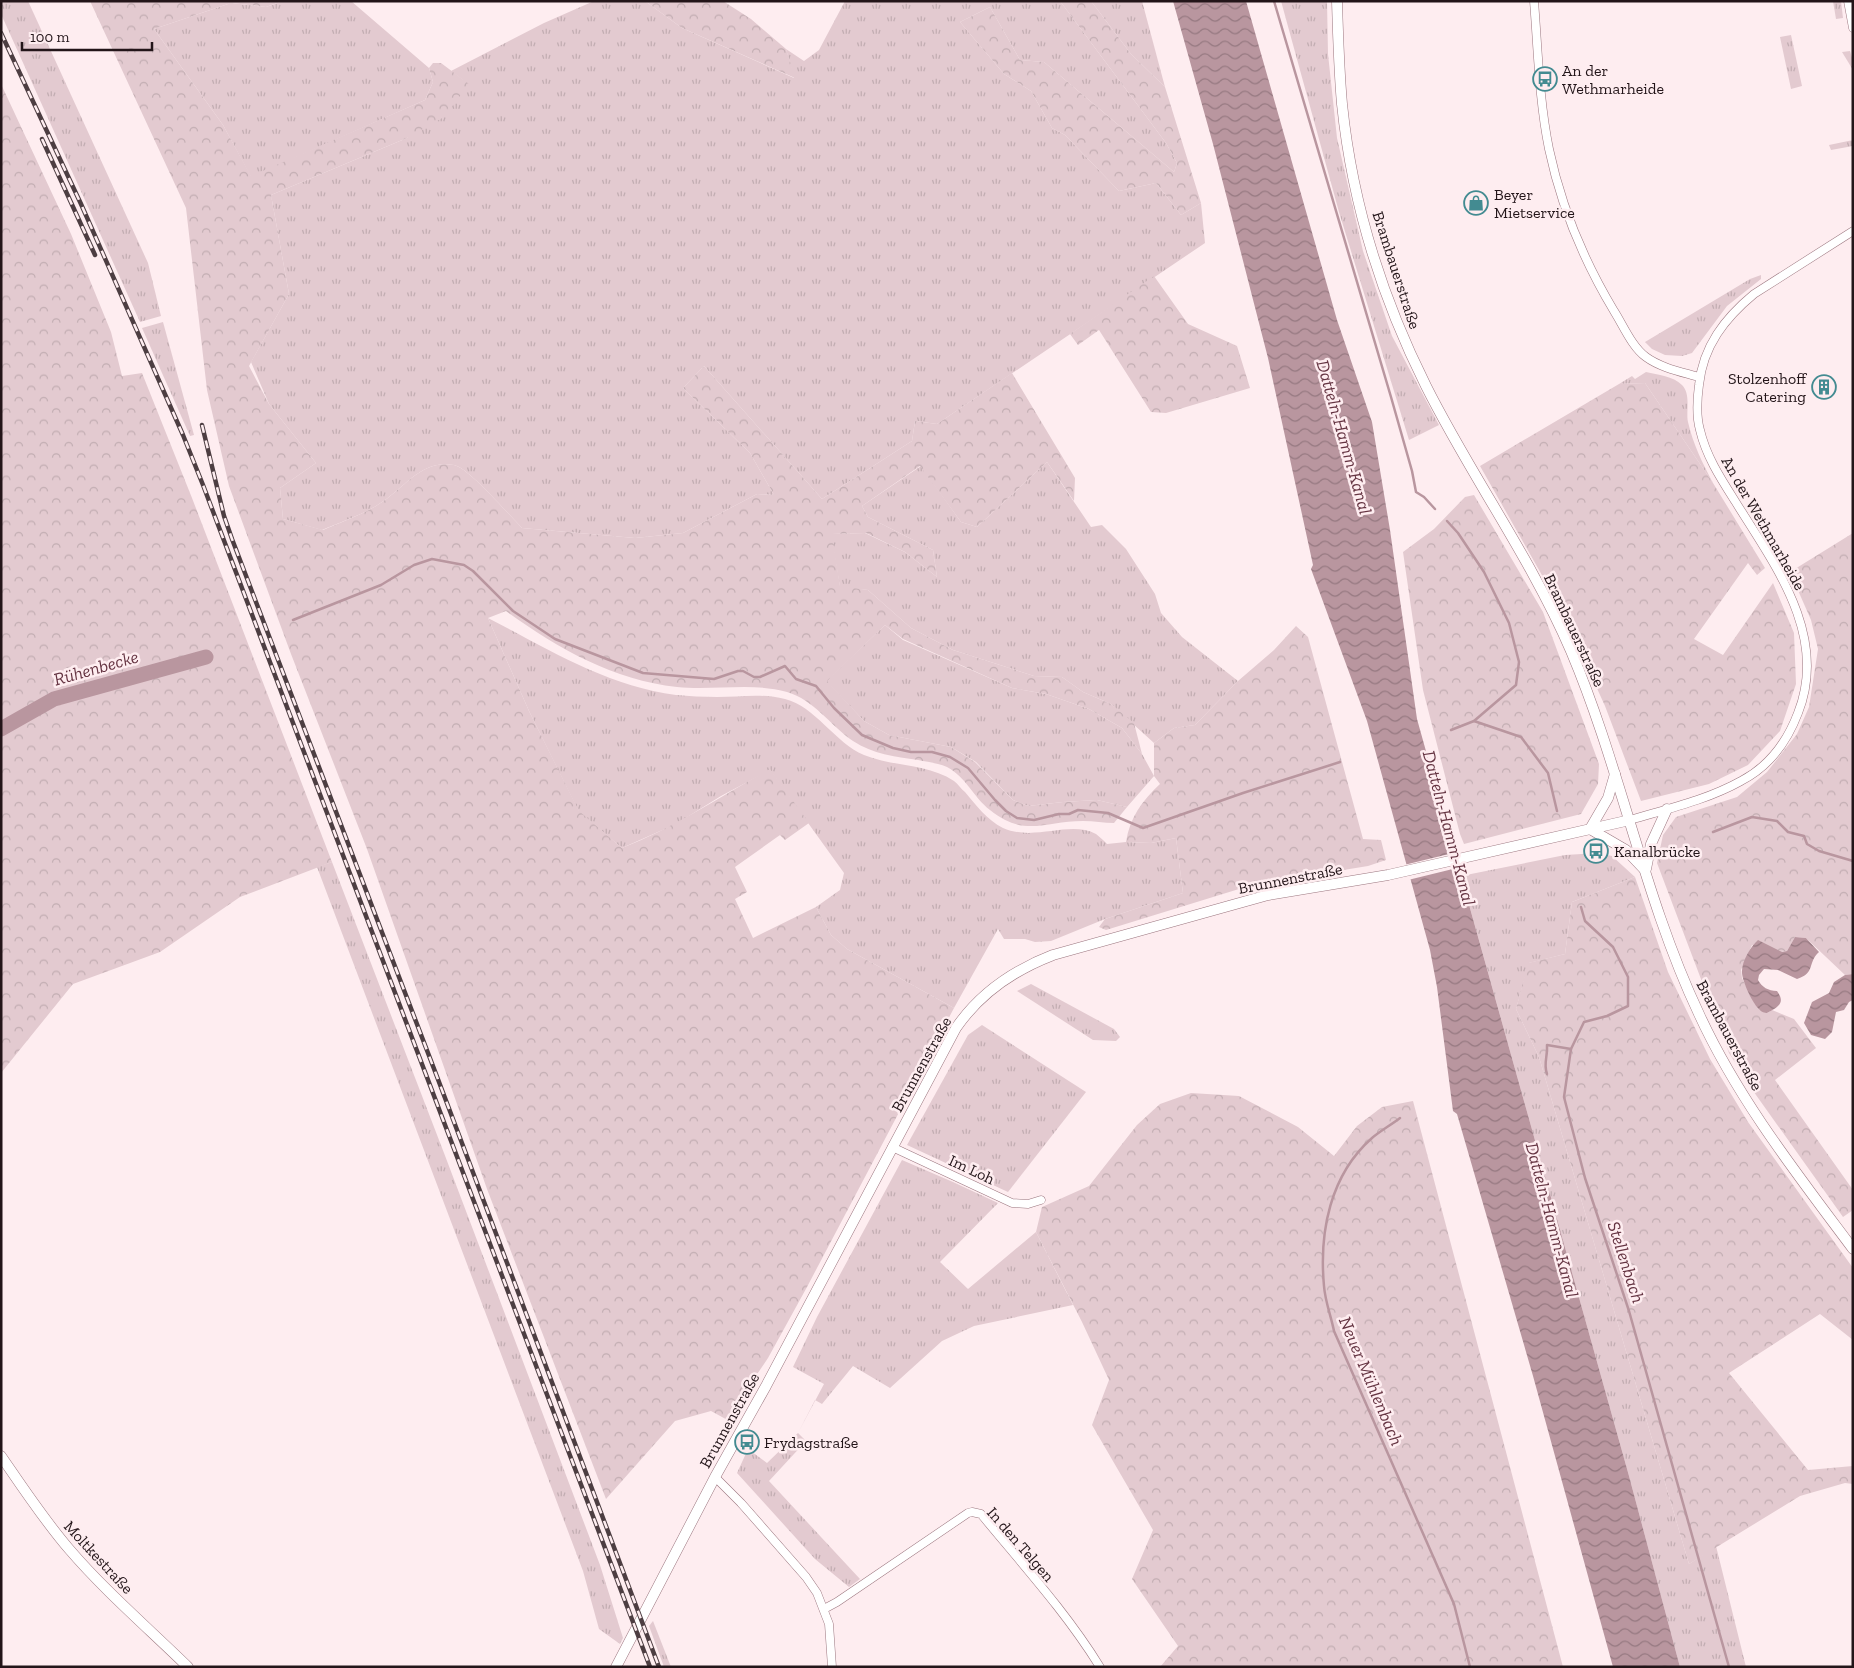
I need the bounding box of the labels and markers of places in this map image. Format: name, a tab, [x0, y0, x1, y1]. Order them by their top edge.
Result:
place label: An der Wethmarheide	[1562, 61, 1664, 98]
bus stop icon: An der Wethmarheide	[1532, 66, 1558, 92]
place label: Beyer Mietservice	[1494, 185, 1575, 222]
shop icon: Beyer Mietservice	[1463, 190, 1489, 216]
place label: Stolzenhoff Catering	[1728, 369, 1807, 406]
building icon: Stolzenhoff Catering	[1811, 374, 1837, 400]
bus stop icon: Kanalbrücke	[1583, 838, 1609, 864]
place label: Kanalbrücke	[1614, 842, 1700, 861]
bus stop icon: Frydagstraße	[734, 1429, 760, 1455]
place label: Frydagstraße	[764, 1433, 858, 1452]

